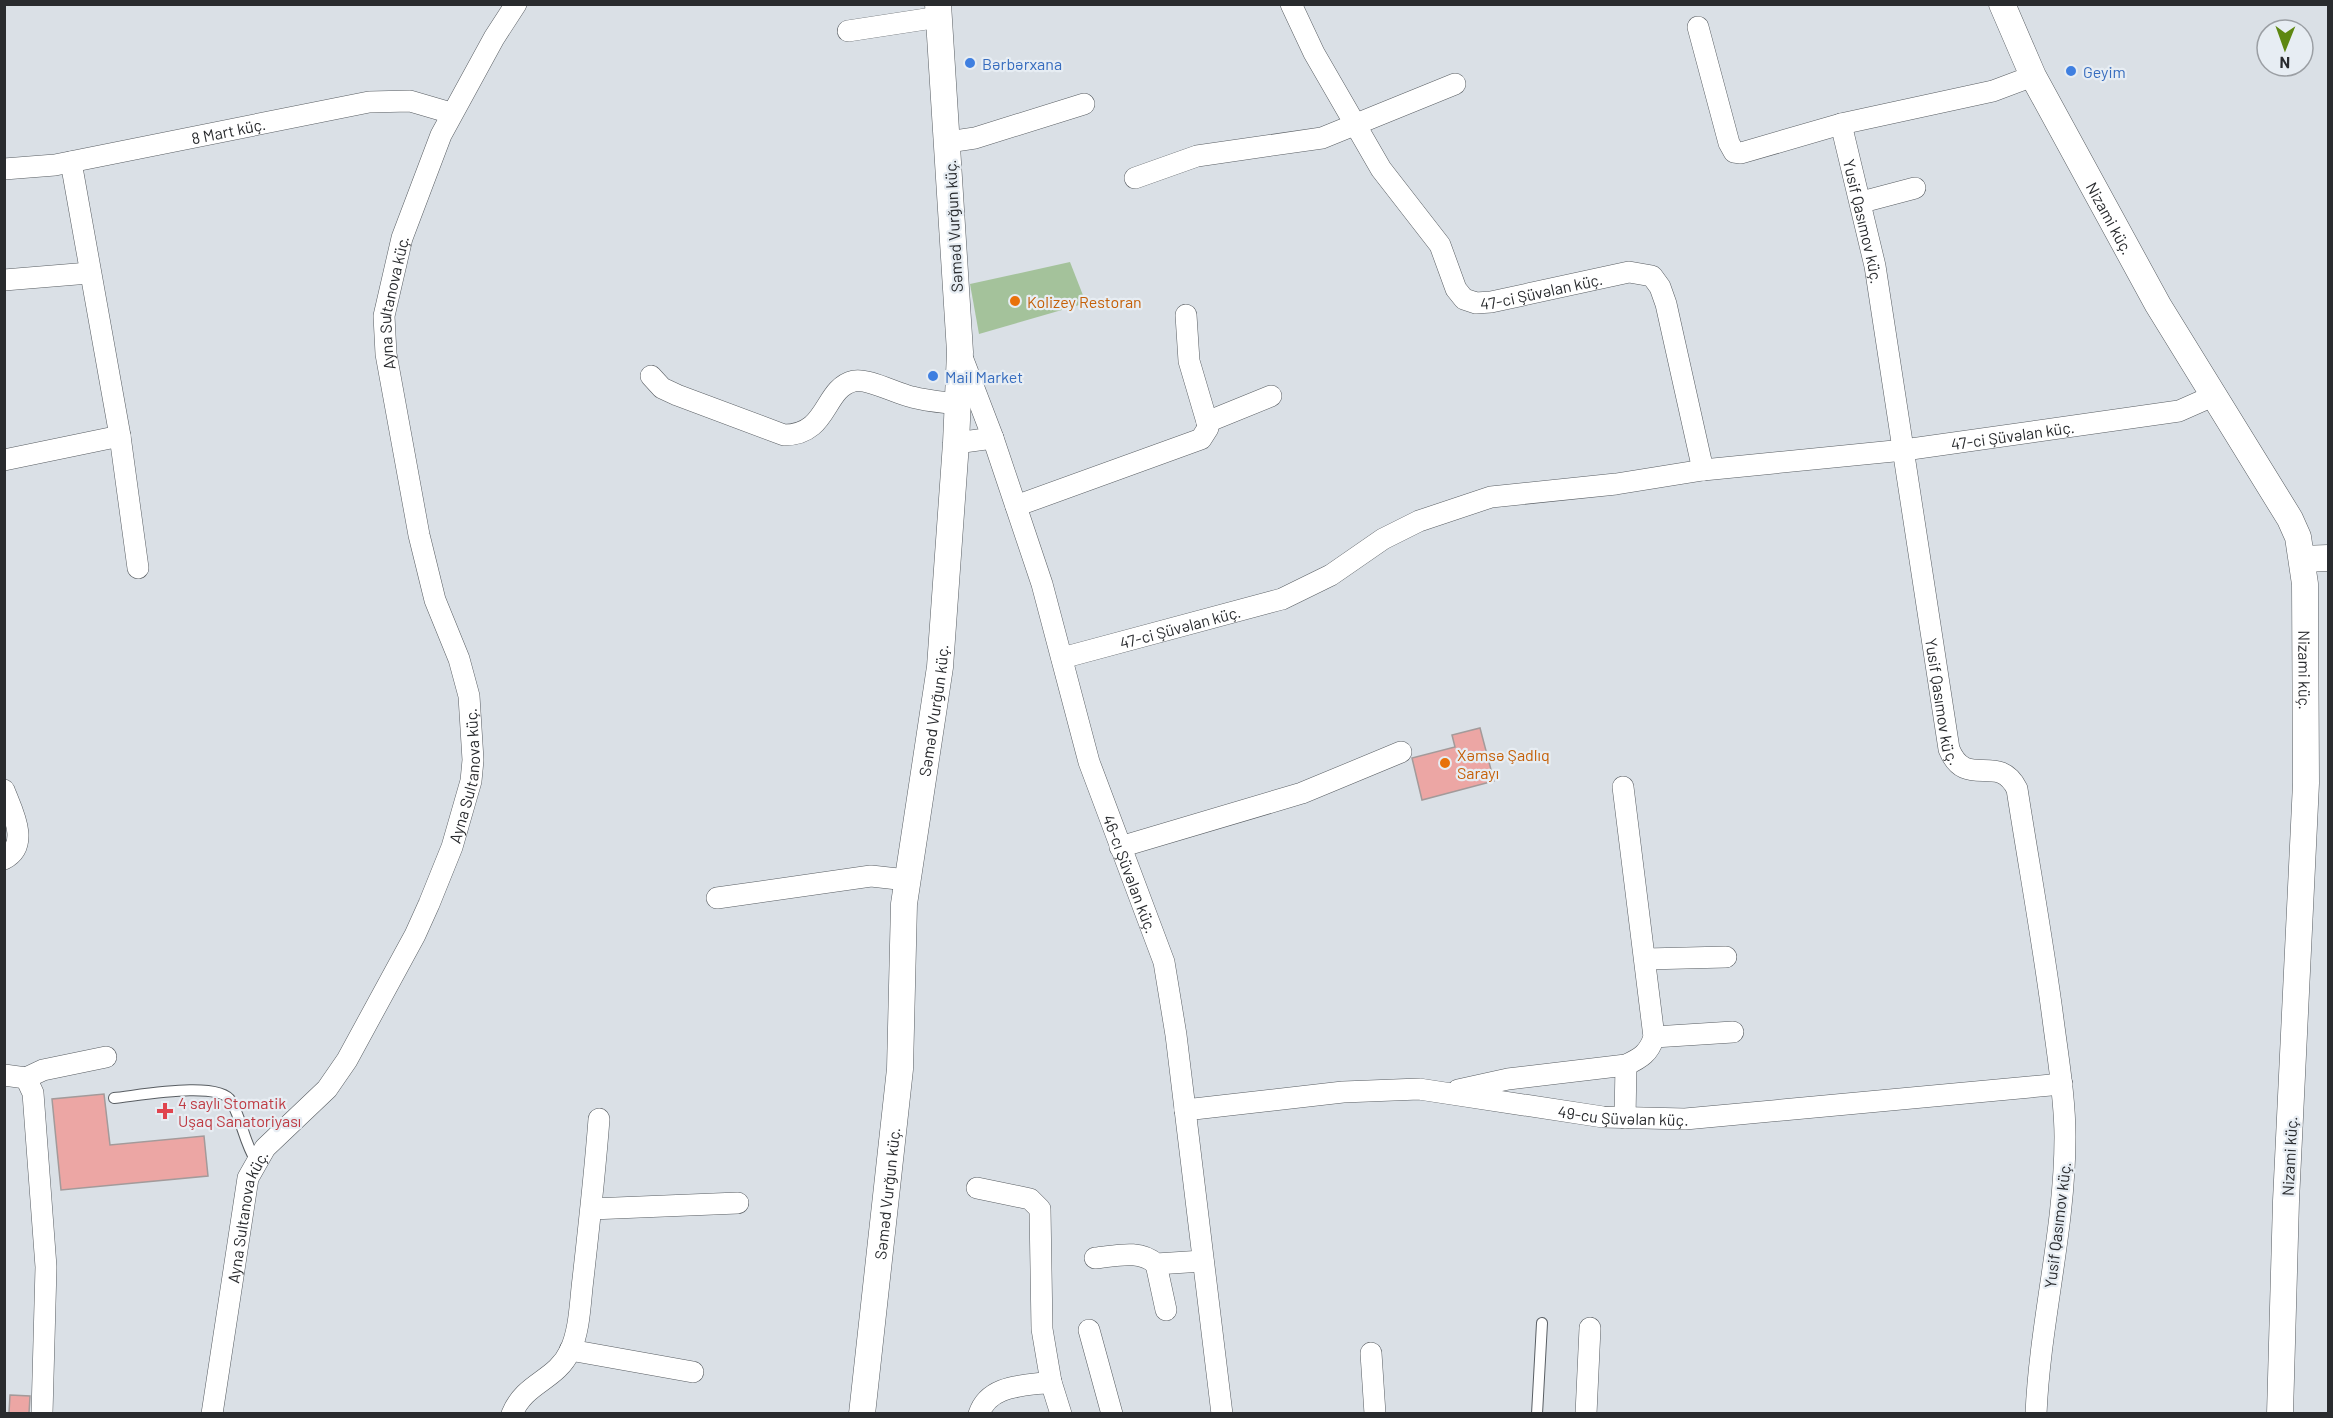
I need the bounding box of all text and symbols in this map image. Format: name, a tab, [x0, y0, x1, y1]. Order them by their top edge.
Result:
north arrow	[2255, 18, 2315, 78]
place label: Bərbərxana	[982, 54, 1062, 73]
text: N	[2279, 54, 2290, 73]
marker: Bərbərxana	[963, 56, 977, 70]
place label: Geyim	[2083, 62, 2126, 81]
marker: Geyim	[2064, 64, 2078, 78]
street label: 8 Mart küç.	[190, 113, 267, 147]
street label: Yusif Qasımov küç.	[1840, 157, 1887, 285]
street label: Səməd Vurğun küç.	[940, 159, 966, 293]
street label: Nizami küç.	[2083, 178, 2138, 257]
street label: Ayna Sultanova küç.	[374, 232, 412, 372]
street label: 47-ci Şüvəlan küç.	[1479, 269, 1604, 312]
place label: Kolizey Restoran	[1027, 292, 1142, 311]
marker: Kolizey Restoran	[1008, 294, 1022, 308]
place label: Mail Market	[945, 367, 1023, 386]
marker: Mail Market	[926, 369, 940, 383]
street label: 47-ci Şüvəlan küç.	[1949, 416, 2075, 453]
street label: 47-ci Şüvəlan küç.	[1117, 601, 1243, 652]
street label: Nizami küç.	[2296, 630, 2315, 710]
street label: Yusif Qasımov küç.	[1923, 636, 1964, 768]
street label: Səməd Vurğun küç.	[914, 644, 951, 778]
street label: Ayna Sultanova küç.	[444, 708, 483, 845]
place label: Xəmsə Şadlıq Sarayı	[1457, 745, 1550, 782]
marker: Xəmsə Şadlıq Sarayı	[1438, 756, 1452, 770]
street label: 46-cı Şüvəlan küç.	[1100, 812, 1162, 936]
place label: 4 saylı Stomatik Uşaq Sanatoriyası	[178, 1093, 301, 1130]
street label: 49-cu Şüvəlan küç.	[1557, 1101, 1689, 1129]
marker: 4 saylı Stomatik Uşaq Sanatoriyası	[156, 1102, 174, 1120]
street label: Nizami küç.	[2277, 1116, 2301, 1196]
street label: Səməd Vurğun küç.	[870, 1126, 903, 1261]
street label: Ayna Sultanova küç.	[223, 1147, 271, 1284]
street label: Yusif Qasımov küç.	[2040, 1161, 2074, 1289]

